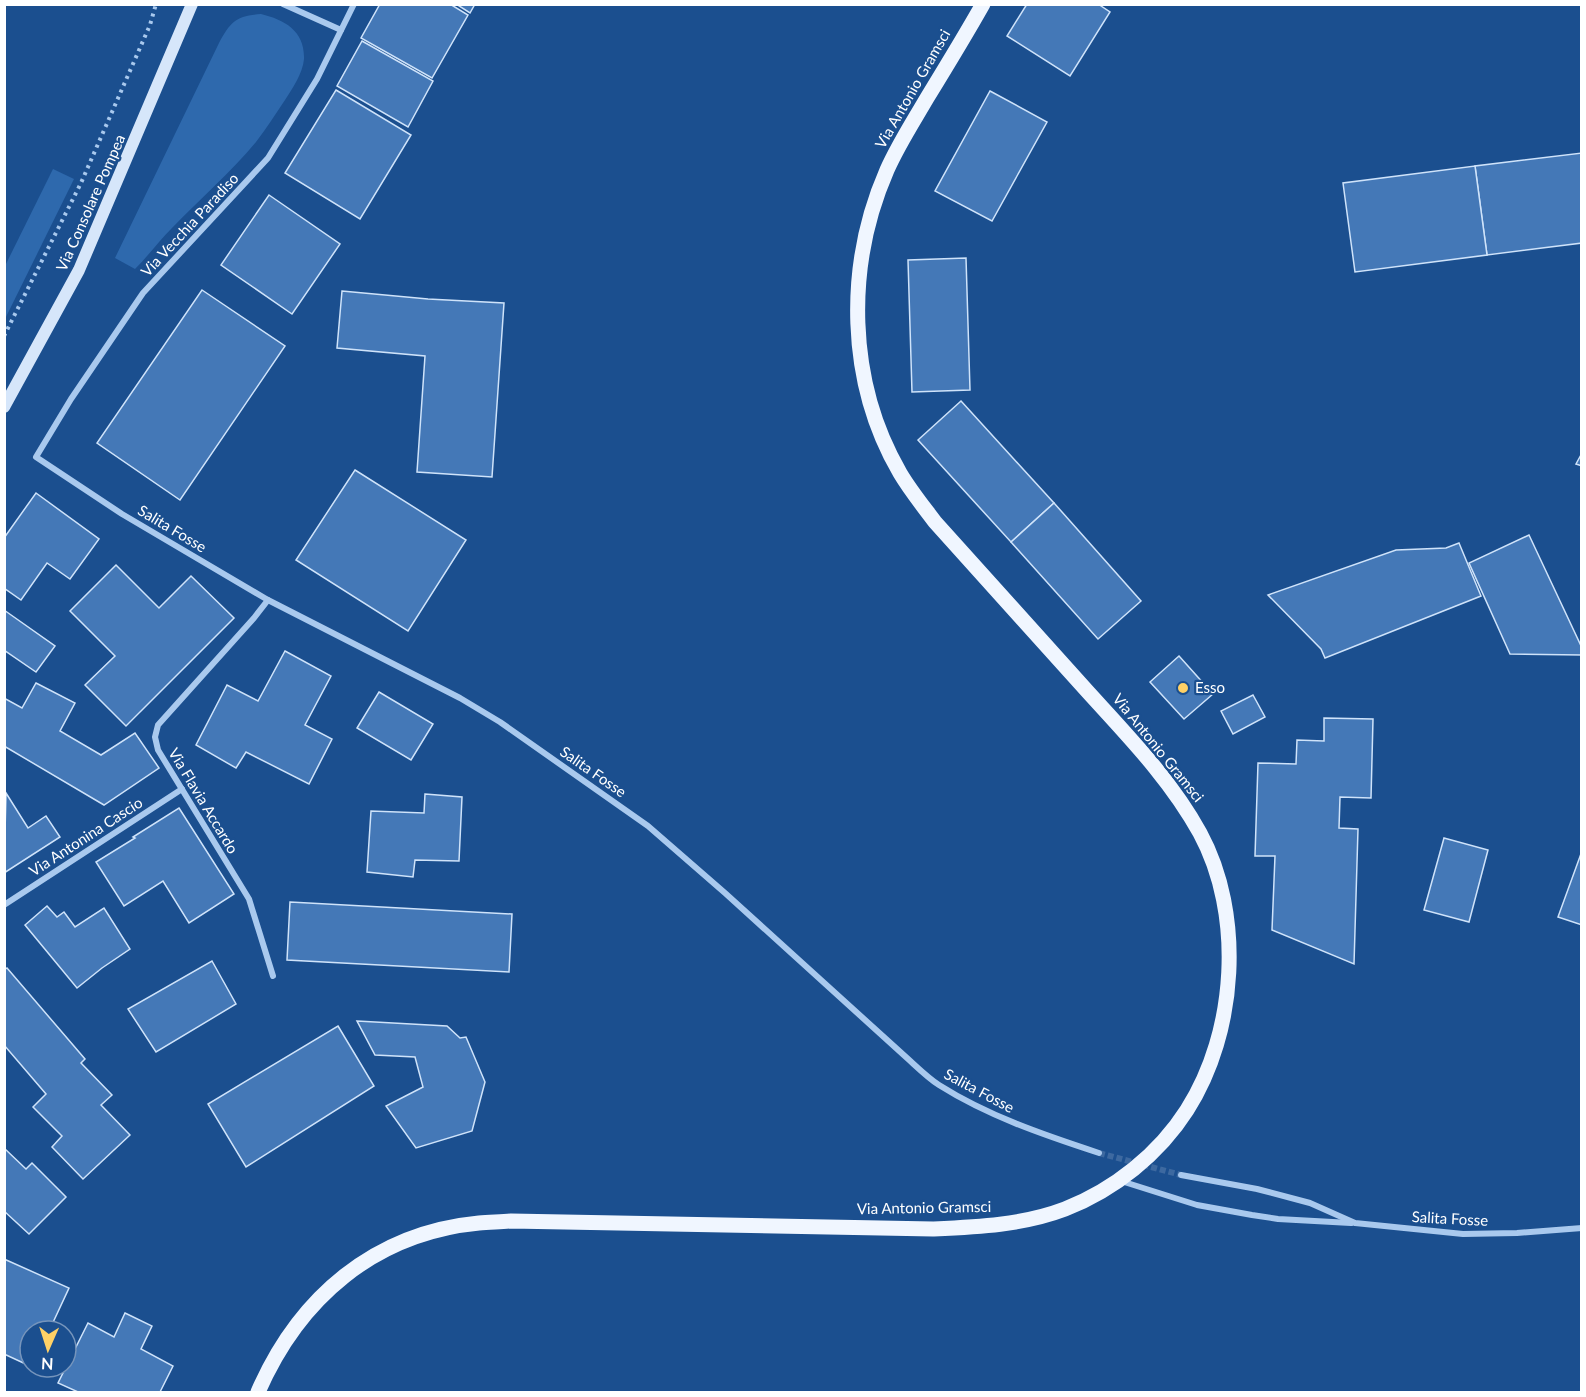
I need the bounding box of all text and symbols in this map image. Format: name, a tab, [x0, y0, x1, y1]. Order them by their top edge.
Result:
street label: Via Antonio Gramsci	[871, 26, 954, 151]
street label: Via Consolare Pompea	[52, 131, 128, 274]
street label: Via Vecchia Paradiso	[137, 169, 242, 280]
street label: Salita Fosse	[135, 501, 210, 556]
place label: Esso	[1195, 678, 1225, 696]
marker: Esso	[1176, 681, 1190, 695]
street label: Via Antonio Gramsci	[1110, 690, 1208, 805]
street label: Salita Fosse	[557, 742, 630, 801]
street label: Via Flavia Accardo	[165, 744, 242, 857]
street label: Via Antonina Cascio	[25, 793, 146, 880]
street label: Salita Fosse	[941, 1064, 1018, 1116]
street label: Via Antonio Gramsci	[857, 1197, 991, 1217]
street label: Salita Fosse	[1411, 1207, 1489, 1229]
north arrow	[18, 1319, 78, 1379]
text: N	[41, 1355, 54, 1374]

